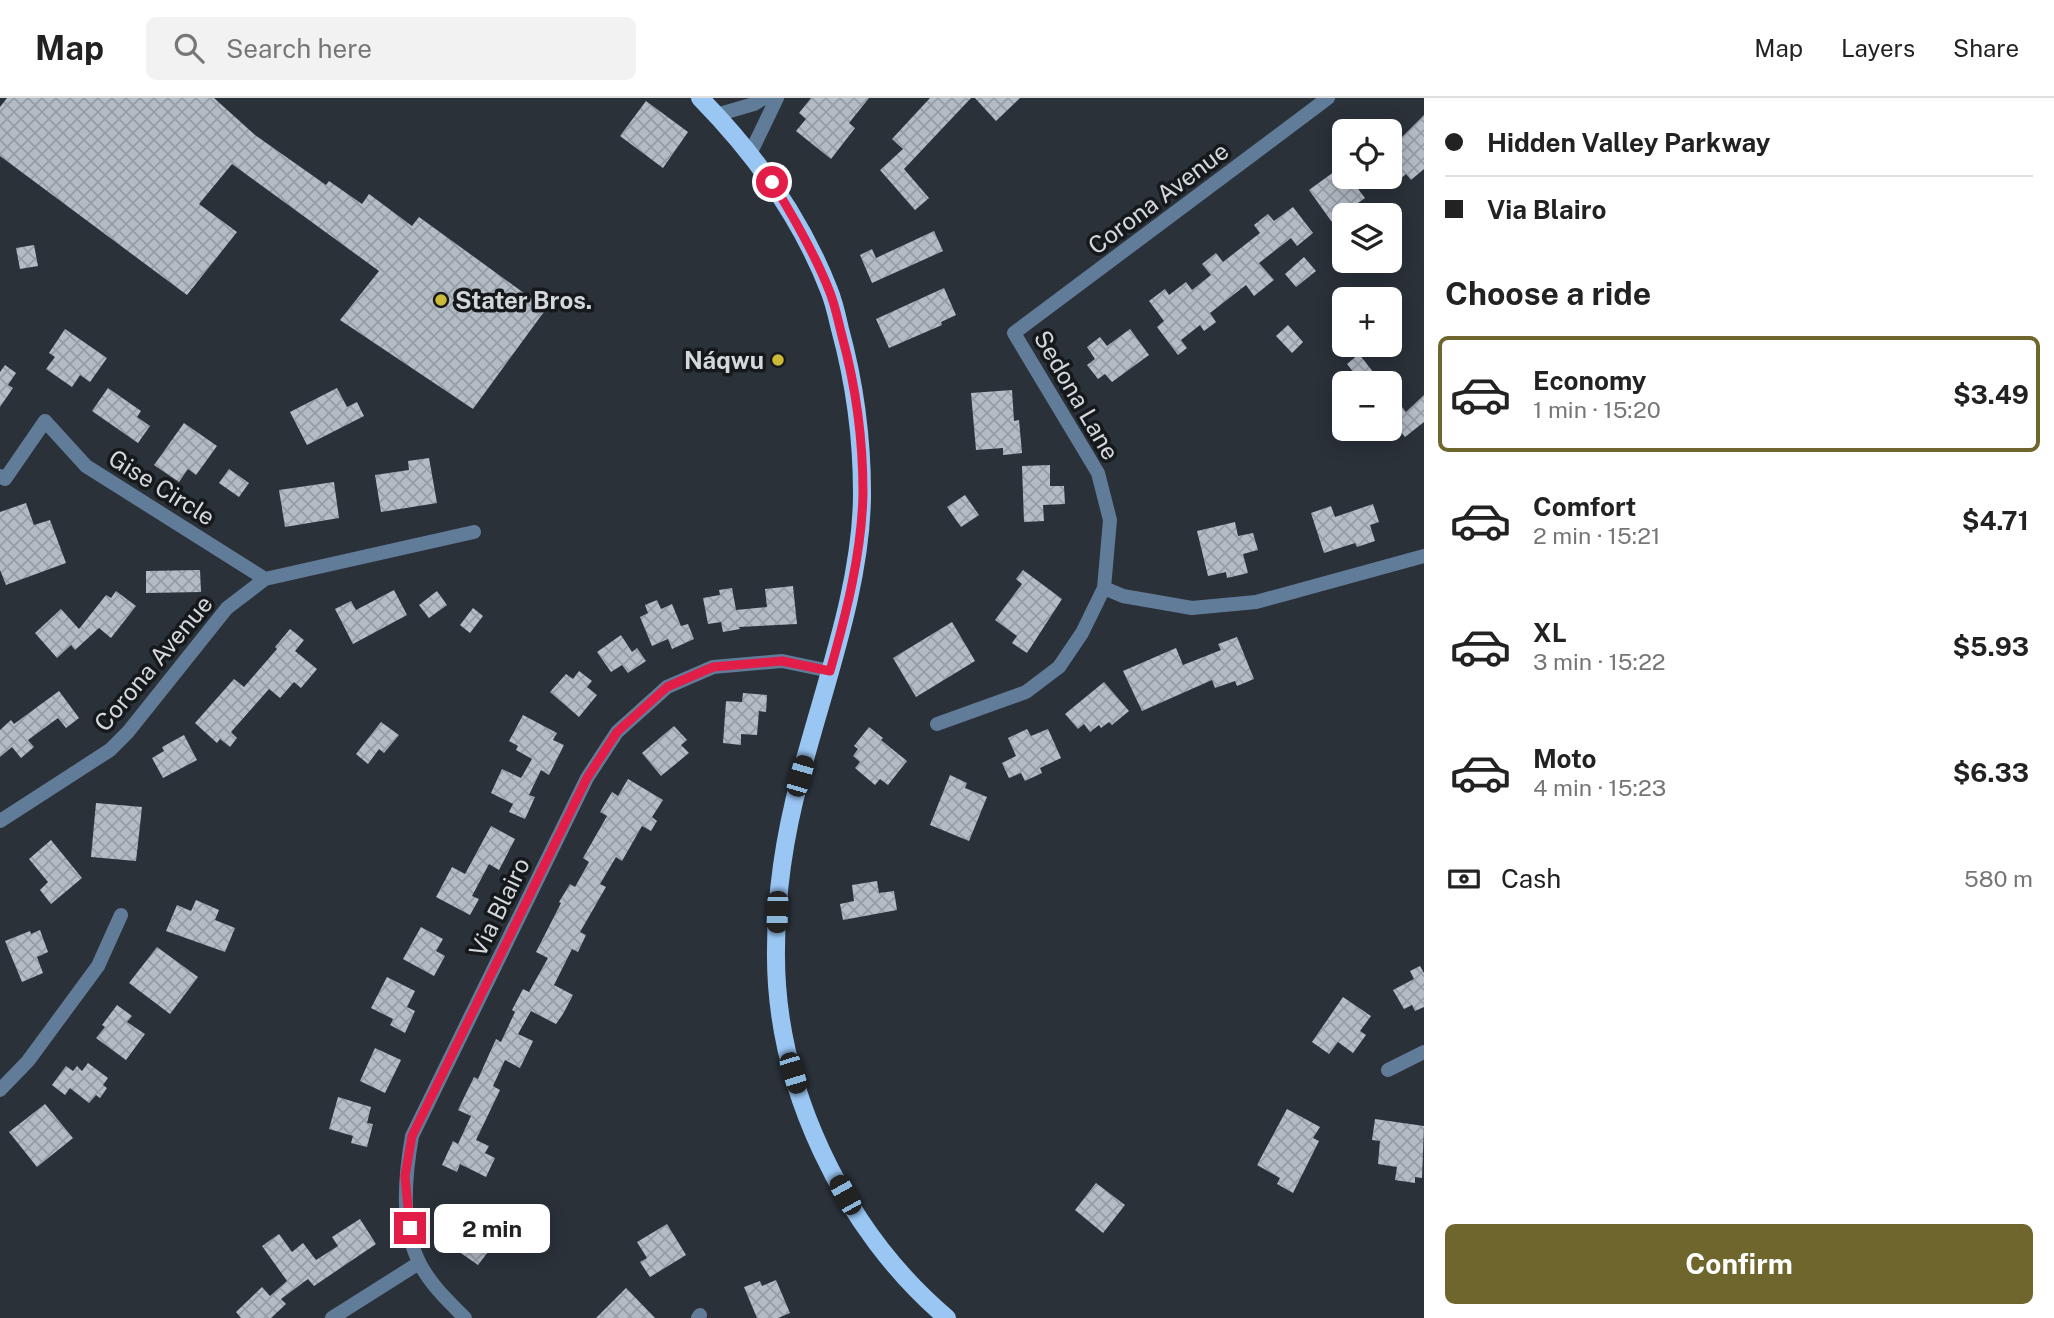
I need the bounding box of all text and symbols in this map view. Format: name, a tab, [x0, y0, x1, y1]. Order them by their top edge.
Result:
search box	[146, 17, 636, 80]
text: Map	[35, 29, 104, 67]
icon: search	[170, 29, 208, 67]
text: Search here	[226, 33, 372, 64]
text: Map	[1754, 34, 1803, 62]
text: Layers	[1841, 34, 1915, 62]
text: Share	[1953, 34, 2019, 62]
map controls	[1332, 119, 1402, 441]
button: locate	[1332, 119, 1402, 189]
text: Hidden Valley Parkway	[1487, 127, 1770, 158]
street label: Corona Avenue	[1082, 136, 1234, 260]
route start	[756, 166, 788, 198]
text: Via Blairo	[1487, 194, 1606, 225]
button: layers	[1332, 203, 1402, 273]
text: Choose a ride	[1445, 275, 1651, 312]
place label: Stater Bros.	[455, 286, 592, 314]
button: +	[1332, 287, 1402, 357]
marker: Stater Bros.	[433, 292, 449, 308]
street label: Sedona Lane	[1029, 325, 1125, 465]
place label: Náqwu	[684, 346, 764, 374]
marker: Náqwu	[770, 352, 786, 368]
icon: car	[1449, 363, 1512, 426]
text: Economy	[1533, 365, 1646, 396]
button: −	[1332, 371, 1402, 441]
text: $3.49	[1953, 379, 2029, 410]
text: 1 min · 15:20	[1533, 396, 1661, 423]
street label: Gise Circle	[104, 443, 220, 531]
icon: car	[1449, 489, 1512, 552]
text: Comfort	[1533, 491, 1636, 522]
text: $4.71	[1962, 505, 2029, 536]
text: 2 min · 15:21	[1533, 522, 1660, 549]
street label: Corona Avenue	[88, 590, 218, 736]
icon: car	[1449, 615, 1512, 678]
text: XL	[1533, 617, 1567, 648]
text: $5.93	[1952, 631, 2029, 662]
text: 3 min · 15:22	[1533, 648, 1666, 675]
icon: car	[1449, 741, 1512, 804]
text: Moto	[1533, 743, 1596, 774]
car	[785, 753, 816, 799]
text: $6.33	[1953, 757, 2029, 788]
text: 4 min · 15:23	[1533, 774, 1666, 801]
street label: Via Blairo	[463, 853, 535, 961]
icon: cash	[1445, 860, 1483, 898]
text: Cash	[1501, 863, 1561, 894]
text: 580 m	[1964, 865, 2033, 892]
car	[766, 891, 789, 933]
car	[777, 1050, 810, 1096]
car	[826, 1172, 865, 1218]
callout: 2 min	[434, 1204, 550, 1252]
route end	[394, 1212, 426, 1244]
text: 2 min	[462, 1215, 522, 1242]
button: Confirm	[1445, 1224, 2033, 1304]

